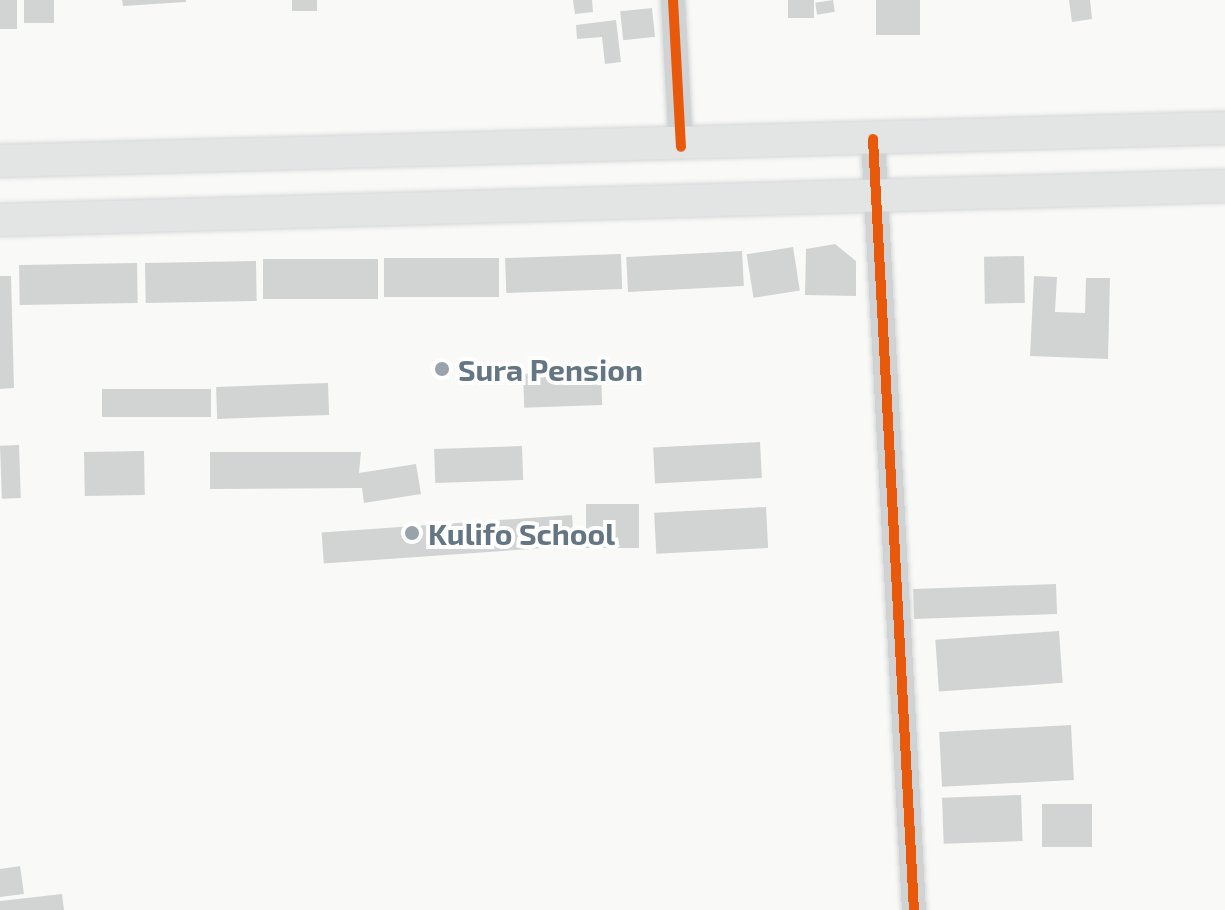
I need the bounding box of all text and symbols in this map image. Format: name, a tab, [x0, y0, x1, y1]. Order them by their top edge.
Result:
place label: Sura Pension	[458, 351, 643, 387]
marker: Sura Pension	[433, 360, 451, 378]
place label: Kulifo School	[428, 515, 615, 551]
marker: Kulifo School	[403, 524, 421, 542]

